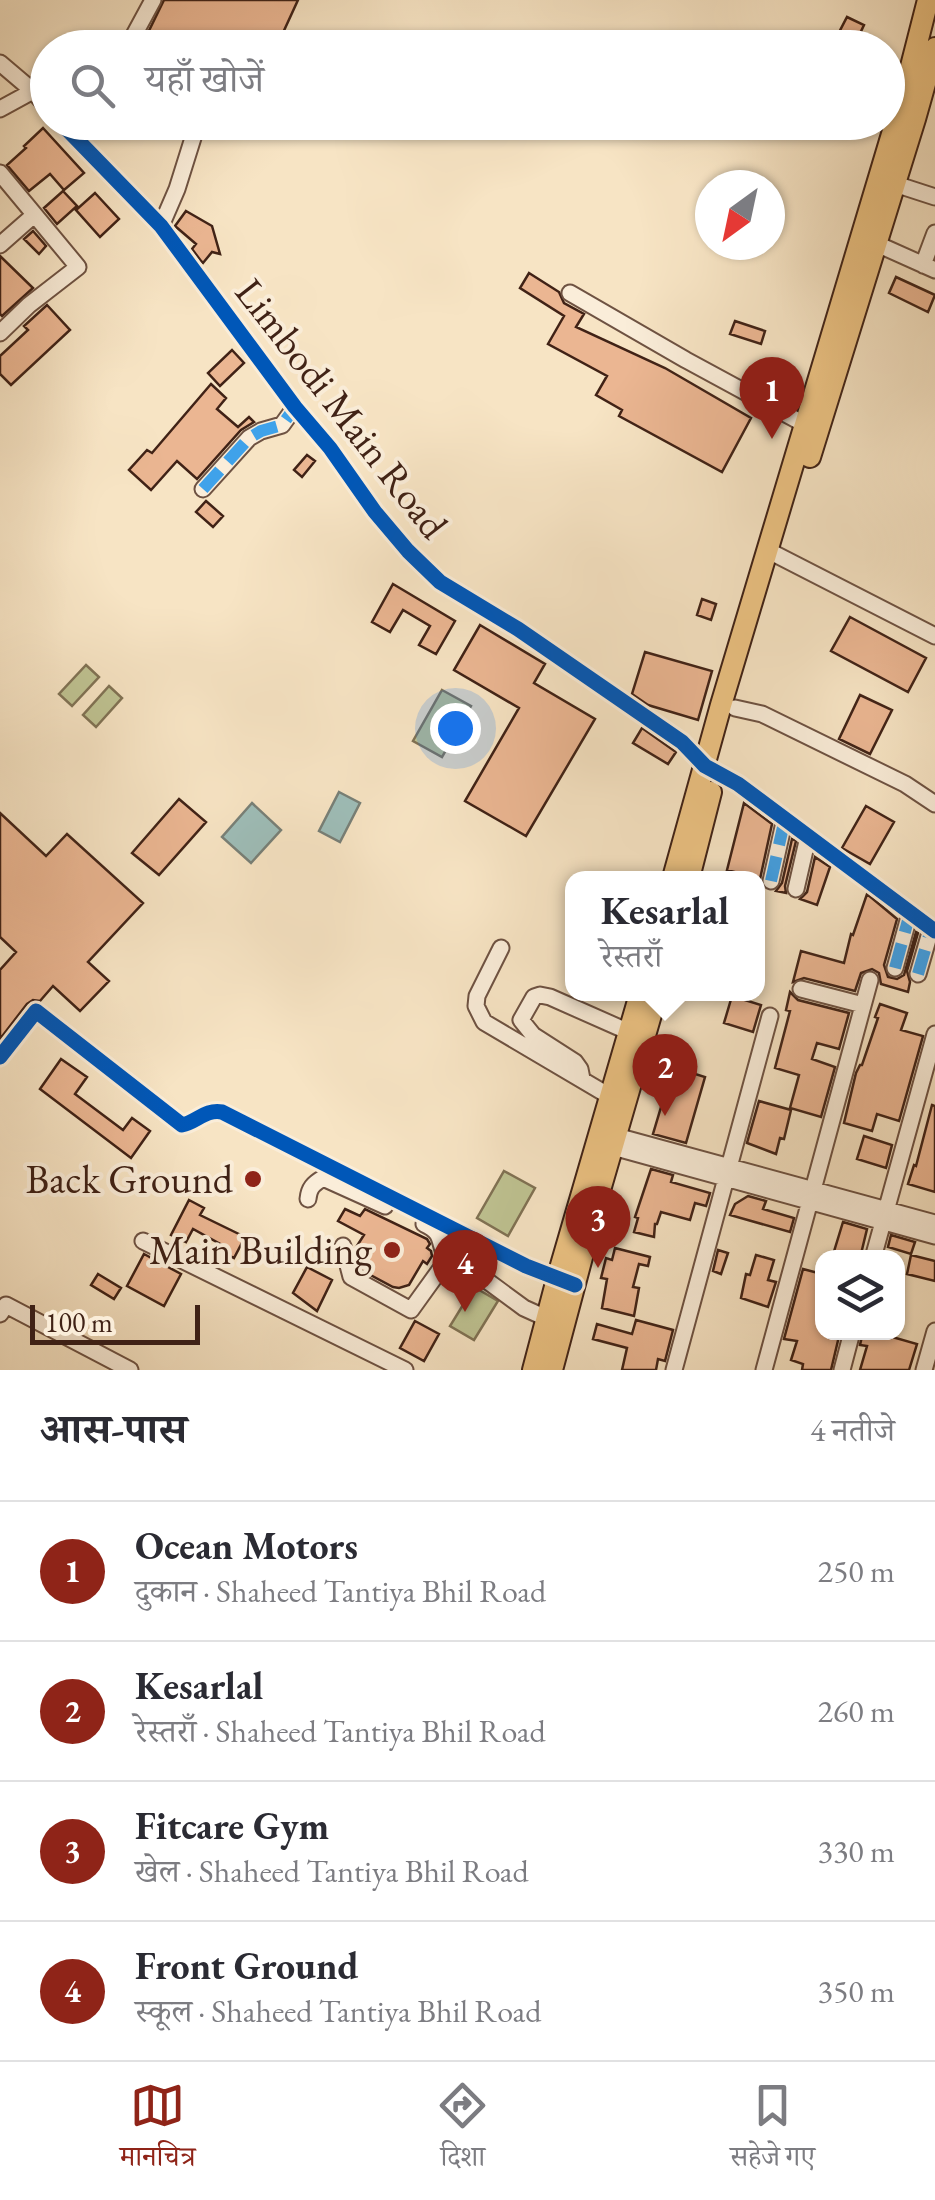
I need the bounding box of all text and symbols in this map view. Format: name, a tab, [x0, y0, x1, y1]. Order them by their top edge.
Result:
search box	[30, 30, 905, 140]
text: यहाँ खोजें	[145, 54, 264, 103]
icon: search	[65, 58, 120, 113]
north arrow	[695, 170, 785, 260]
street label: Limbodi Main Road	[224, 267, 460, 549]
pin: 1	[740, 356, 804, 439]
your location	[430, 703, 481, 754]
popup	[565, 871, 765, 1001]
text: Kesarlal	[601, 886, 729, 935]
text: रेस्तराँ	[601, 935, 662, 977]
pin: 2	[632, 1034, 698, 1116]
place label: Back Ground	[26, 1153, 234, 1205]
marker: Back Ground	[242, 1168, 264, 1190]
pin: 3	[566, 1186, 630, 1268]
place label: Main Building	[149, 1224, 373, 1276]
pin: 4	[432, 1230, 498, 1312]
marker: Main Building	[381, 1239, 403, 1261]
map controls	[815, 1250, 905, 1340]
button: layers	[815, 1250, 905, 1340]
scale bar	[30, 1300, 200, 1344]
text: 100 m	[45, 1304, 113, 1340]
text: आस-पास	[40, 1401, 187, 1456]
text: 4 नतीजे	[810, 1409, 895, 1451]
text: Ocean Motors	[135, 1521, 358, 1570]
text: 1	[64, 1550, 81, 1592]
text: 250 m	[818, 1550, 895, 1592]
text: दुकान · Shaheed Tantiya Bhil Road	[135, 1570, 546, 1612]
text: Kesarlal	[135, 1661, 263, 1710]
text: 2	[64, 1690, 81, 1732]
text: 260 m	[818, 1690, 895, 1732]
text: रेस्तराँ · Shaheed Tantiya Bhil Road	[135, 1710, 546, 1752]
text: Fitcare Gym	[135, 1801, 329, 1850]
text: 3	[64, 1830, 81, 1872]
text: 330 m	[818, 1830, 895, 1872]
text: खेल · Shaheed Tantiya Bhil Road	[135, 1850, 529, 1892]
text: Front Ground	[135, 1941, 359, 1990]
text: 4	[64, 1970, 81, 2012]
text: 350 m	[818, 1970, 895, 2012]
text: स्कूल · Shaheed Tantiya Bhil Road	[135, 1990, 541, 2032]
tab: मानचित्र	[120, 2078, 196, 2184]
tab: दिशा	[435, 2078, 490, 2184]
tab: सहेजे गए	[730, 2078, 815, 2184]

